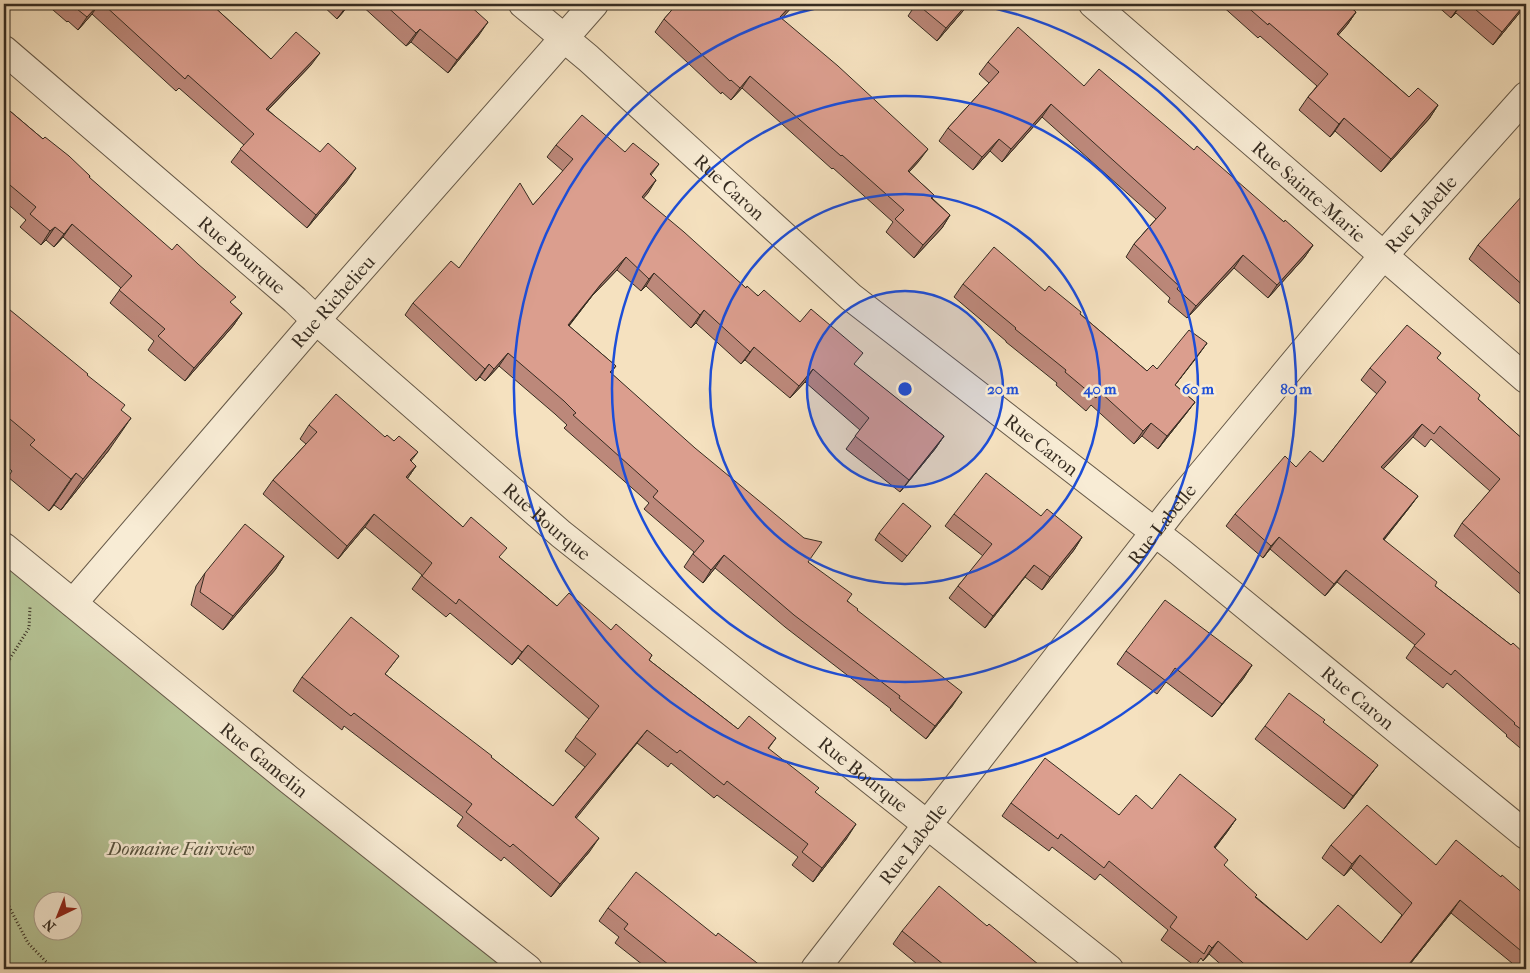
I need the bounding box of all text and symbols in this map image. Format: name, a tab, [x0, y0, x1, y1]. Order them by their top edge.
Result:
street label: Rue Sainte-Marie	[1247, 137, 1370, 247]
street label: Rue Caron	[689, 150, 769, 225]
street label: Rue Labelle	[1381, 171, 1462, 258]
street label: Rue Bourque	[193, 212, 290, 299]
street label: Rue Richelieu	[287, 251, 380, 353]
centre of rings	[896, 380, 914, 398]
text: 20 m	[987, 380, 1019, 398]
text: 40 m	[1083, 380, 1117, 398]
text: 60 m	[1182, 380, 1215, 398]
text: 80 m	[1280, 380, 1312, 398]
street label: Rue Caron	[1000, 410, 1082, 481]
street label: Rue Bourque	[498, 478, 595, 565]
street label: Rue Labelle	[1124, 480, 1201, 569]
street label: Rue Caron	[1316, 662, 1398, 735]
street label: Rue Gamelin	[215, 718, 312, 803]
street label: Rue Bourque	[814, 733, 912, 817]
street label: Rue Labelle	[875, 799, 952, 889]
park label: Domaine Fairview	[106, 838, 255, 860]
north arrow	[32, 890, 82, 940]
text: N	[40, 915, 59, 935]

